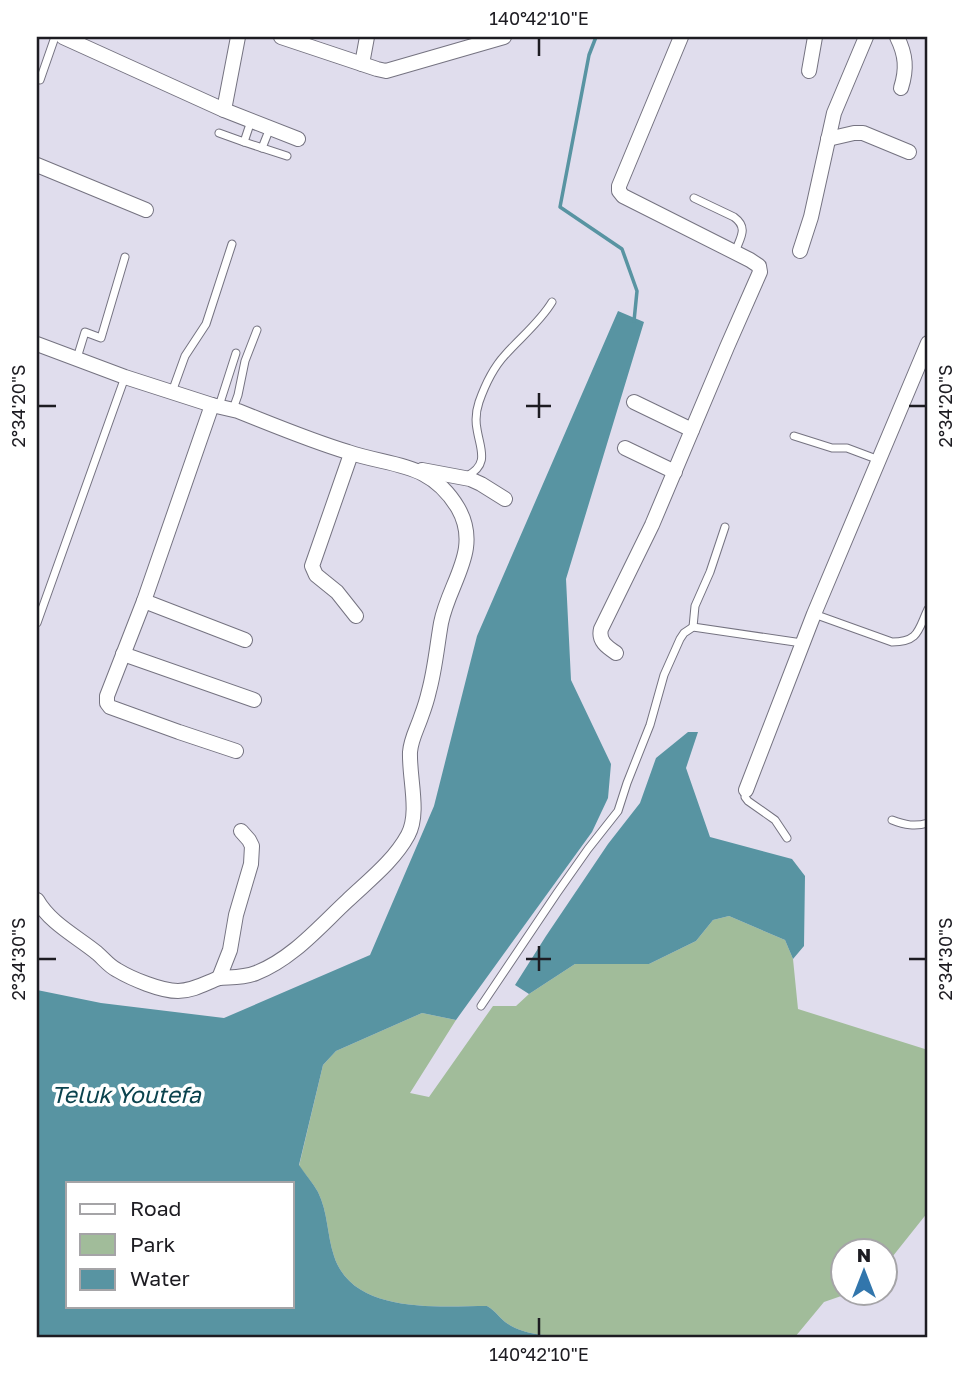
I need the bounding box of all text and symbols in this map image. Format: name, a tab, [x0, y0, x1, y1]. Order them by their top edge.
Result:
text: 140°42'10"E	[489, 7, 589, 29]
text: 2°34'20"S	[7, 364, 29, 448]
text: 2°34'20"S	[934, 364, 956, 448]
text: 2°34'30"S	[7, 917, 29, 1001]
text: 2°34'30"S	[934, 917, 956, 1001]
water label: Teluk Youtefa	[51, 1080, 202, 1108]
legend	[66, 1182, 294, 1308]
text: Road	[130, 1195, 181, 1221]
text: Park	[130, 1231, 176, 1257]
north arrow	[828, 1238, 898, 1308]
text: N	[857, 1243, 871, 1266]
text: Water	[130, 1265, 190, 1291]
text: 140°42'10"E	[489, 1343, 589, 1365]

